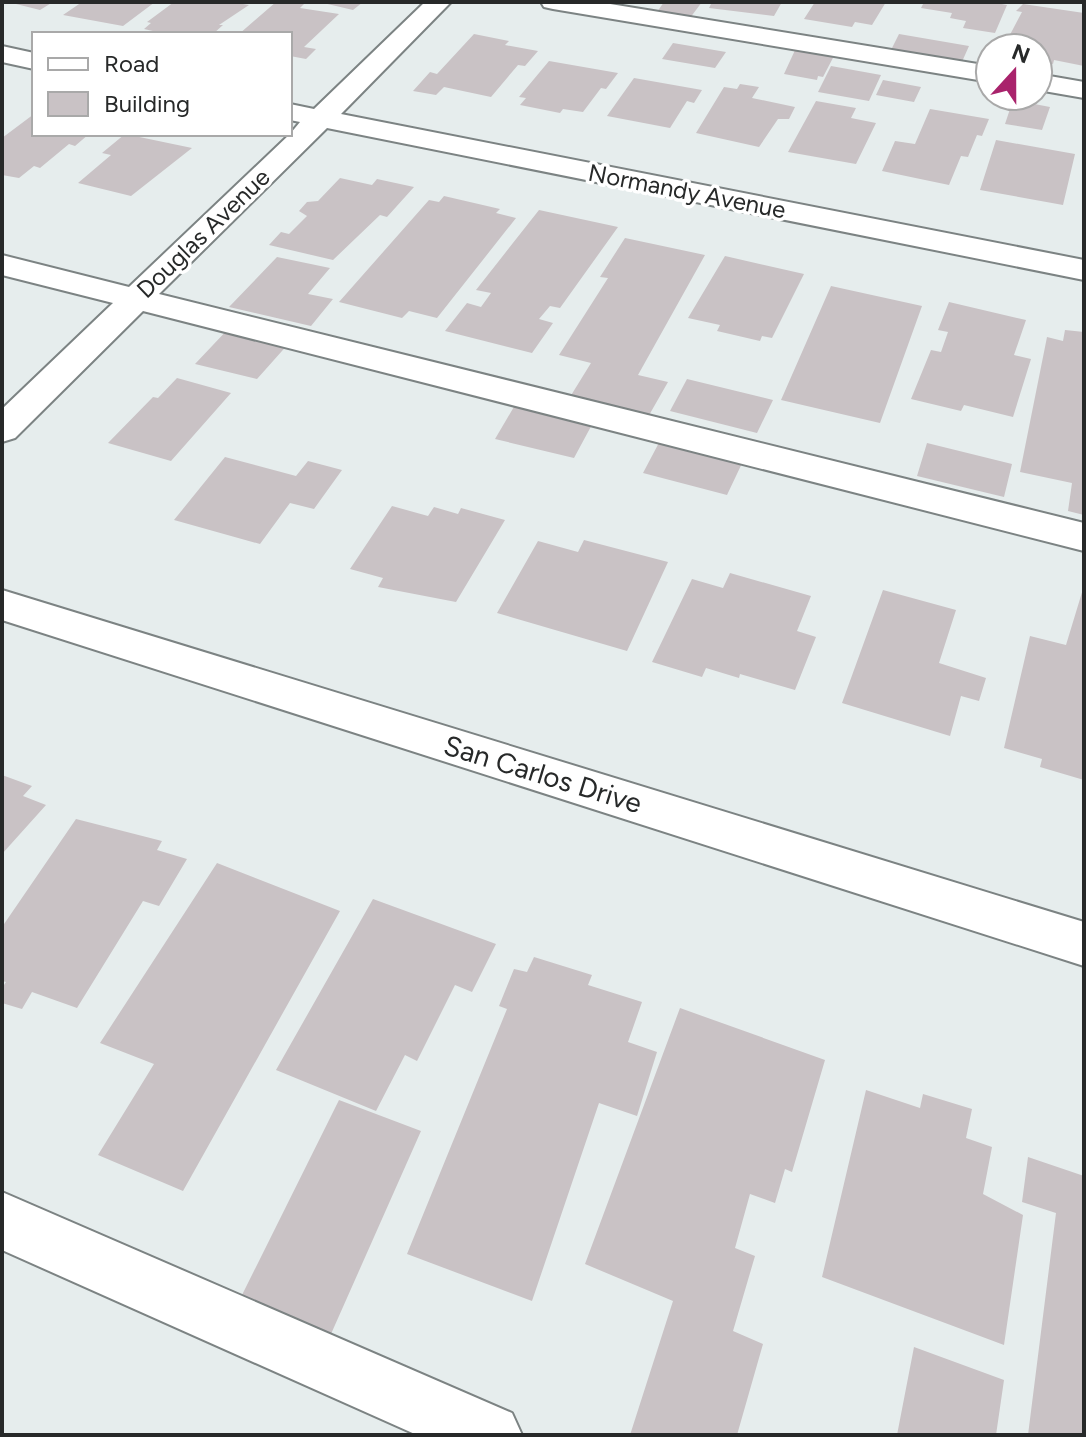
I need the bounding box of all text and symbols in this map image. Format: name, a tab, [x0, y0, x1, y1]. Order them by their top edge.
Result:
legend	[32, 32, 292, 136]
north arrow	[974, 32, 1054, 112]
text: N	[1008, 38, 1034, 69]
text: Road	[104, 49, 159, 78]
text: Building	[104, 89, 190, 118]
street label: Normandy Avenue	[586, 158, 788, 224]
street label: Douglas Avenue	[130, 162, 276, 304]
street label: San Carlos Drive	[440, 728, 646, 820]

